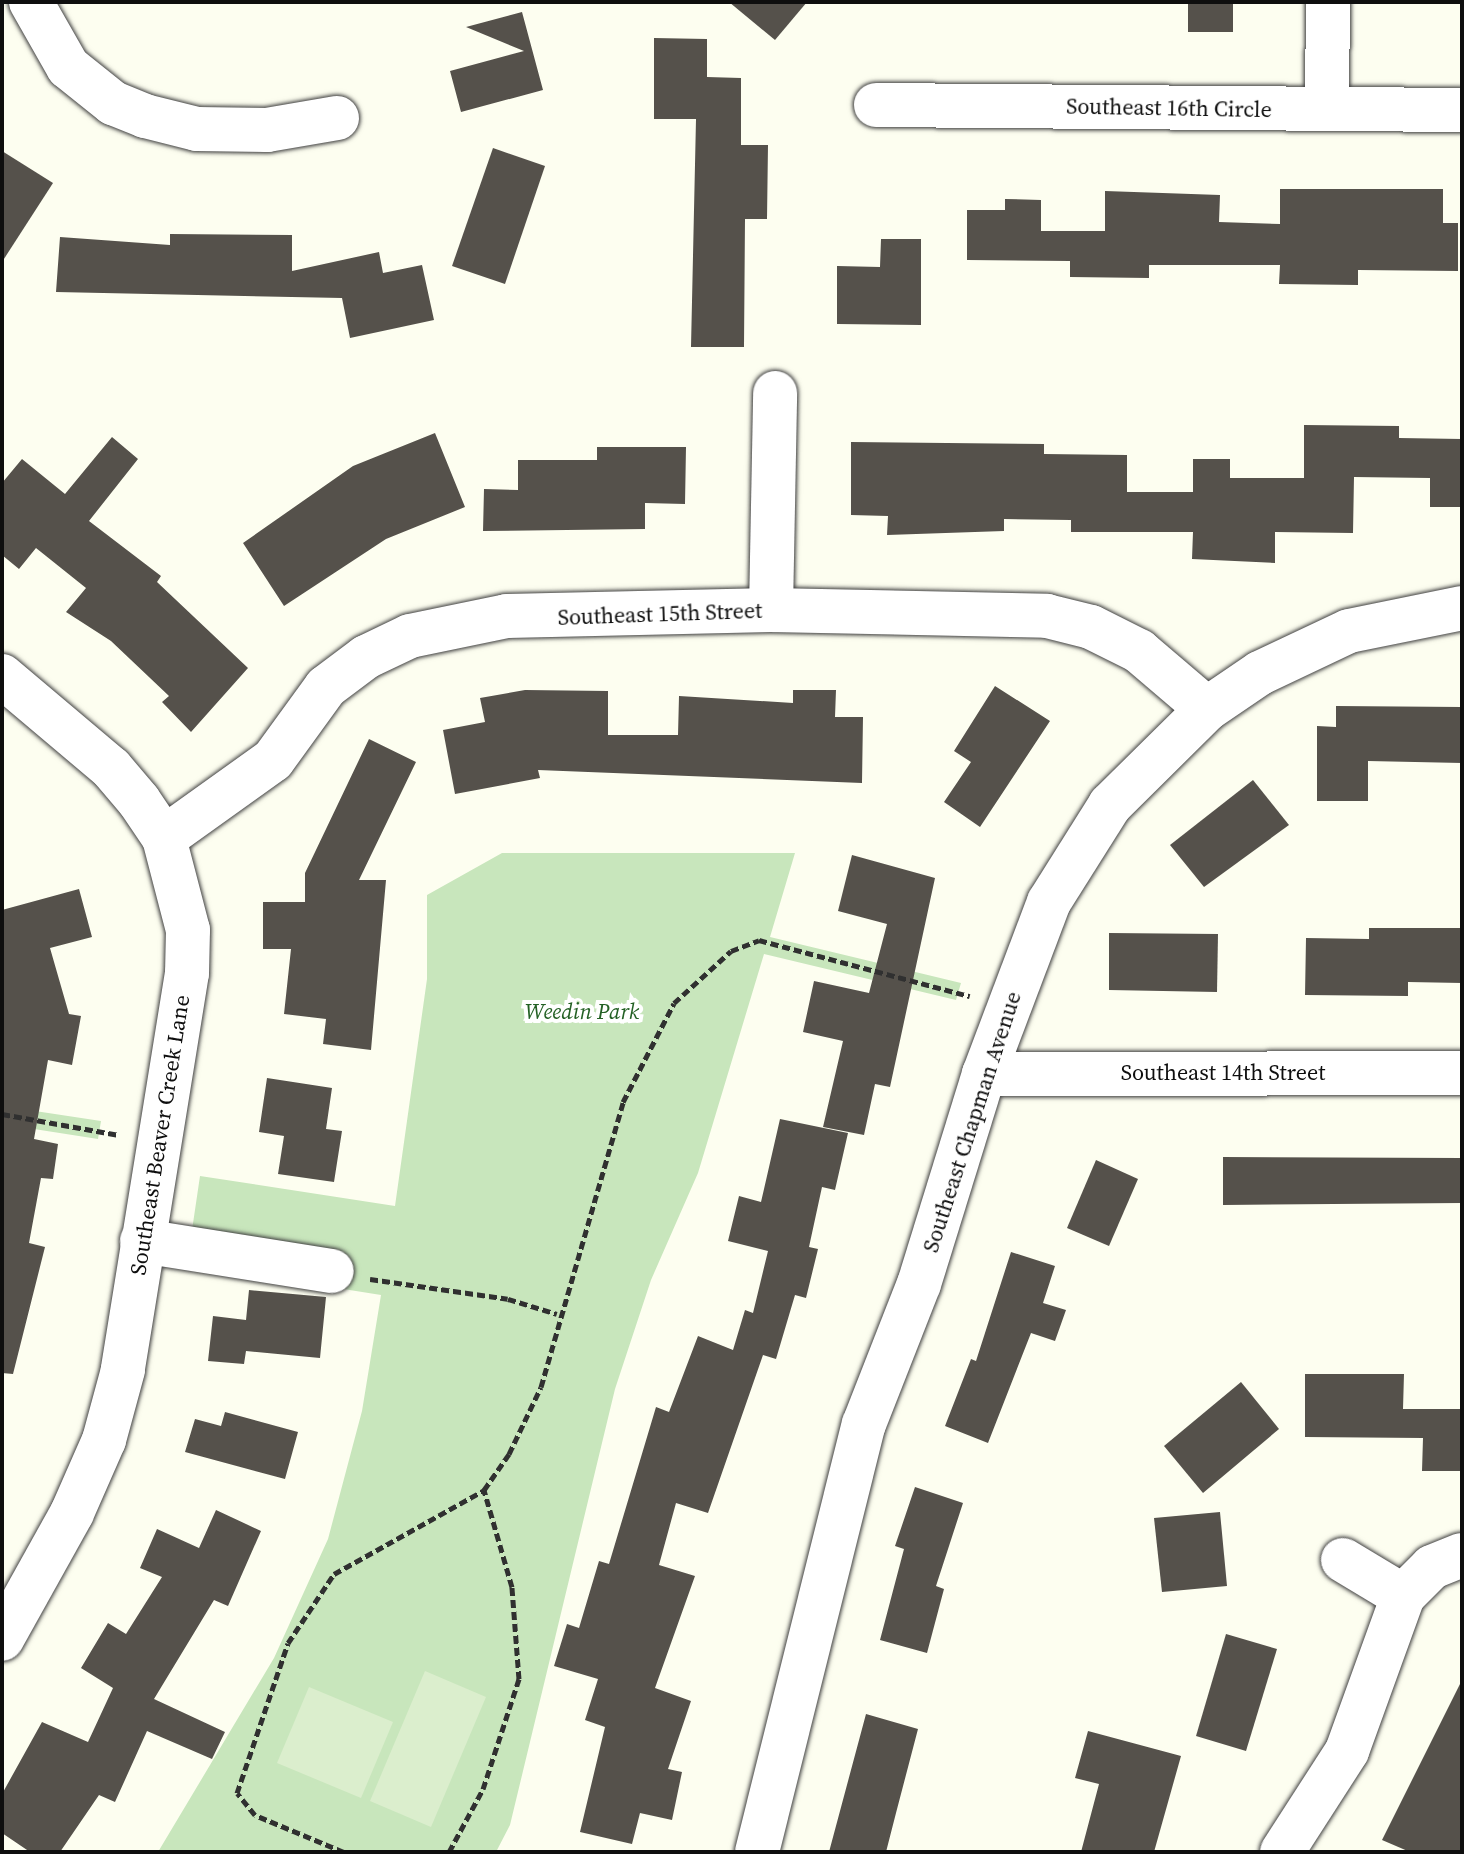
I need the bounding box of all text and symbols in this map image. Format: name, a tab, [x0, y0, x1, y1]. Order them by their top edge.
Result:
street label: Southeast 16th Circle	[1066, 93, 1272, 123]
street label: Southeast 15th Street	[557, 597, 763, 631]
street label: Southeast Chapman Avenue	[917, 988, 1027, 1256]
street label: Southeast Beaver Creek Lane	[125, 993, 195, 1277]
park label: Weedin Park	[525, 999, 639, 1025]
street label: Southeast 14th Street	[1121, 1060, 1325, 1086]

